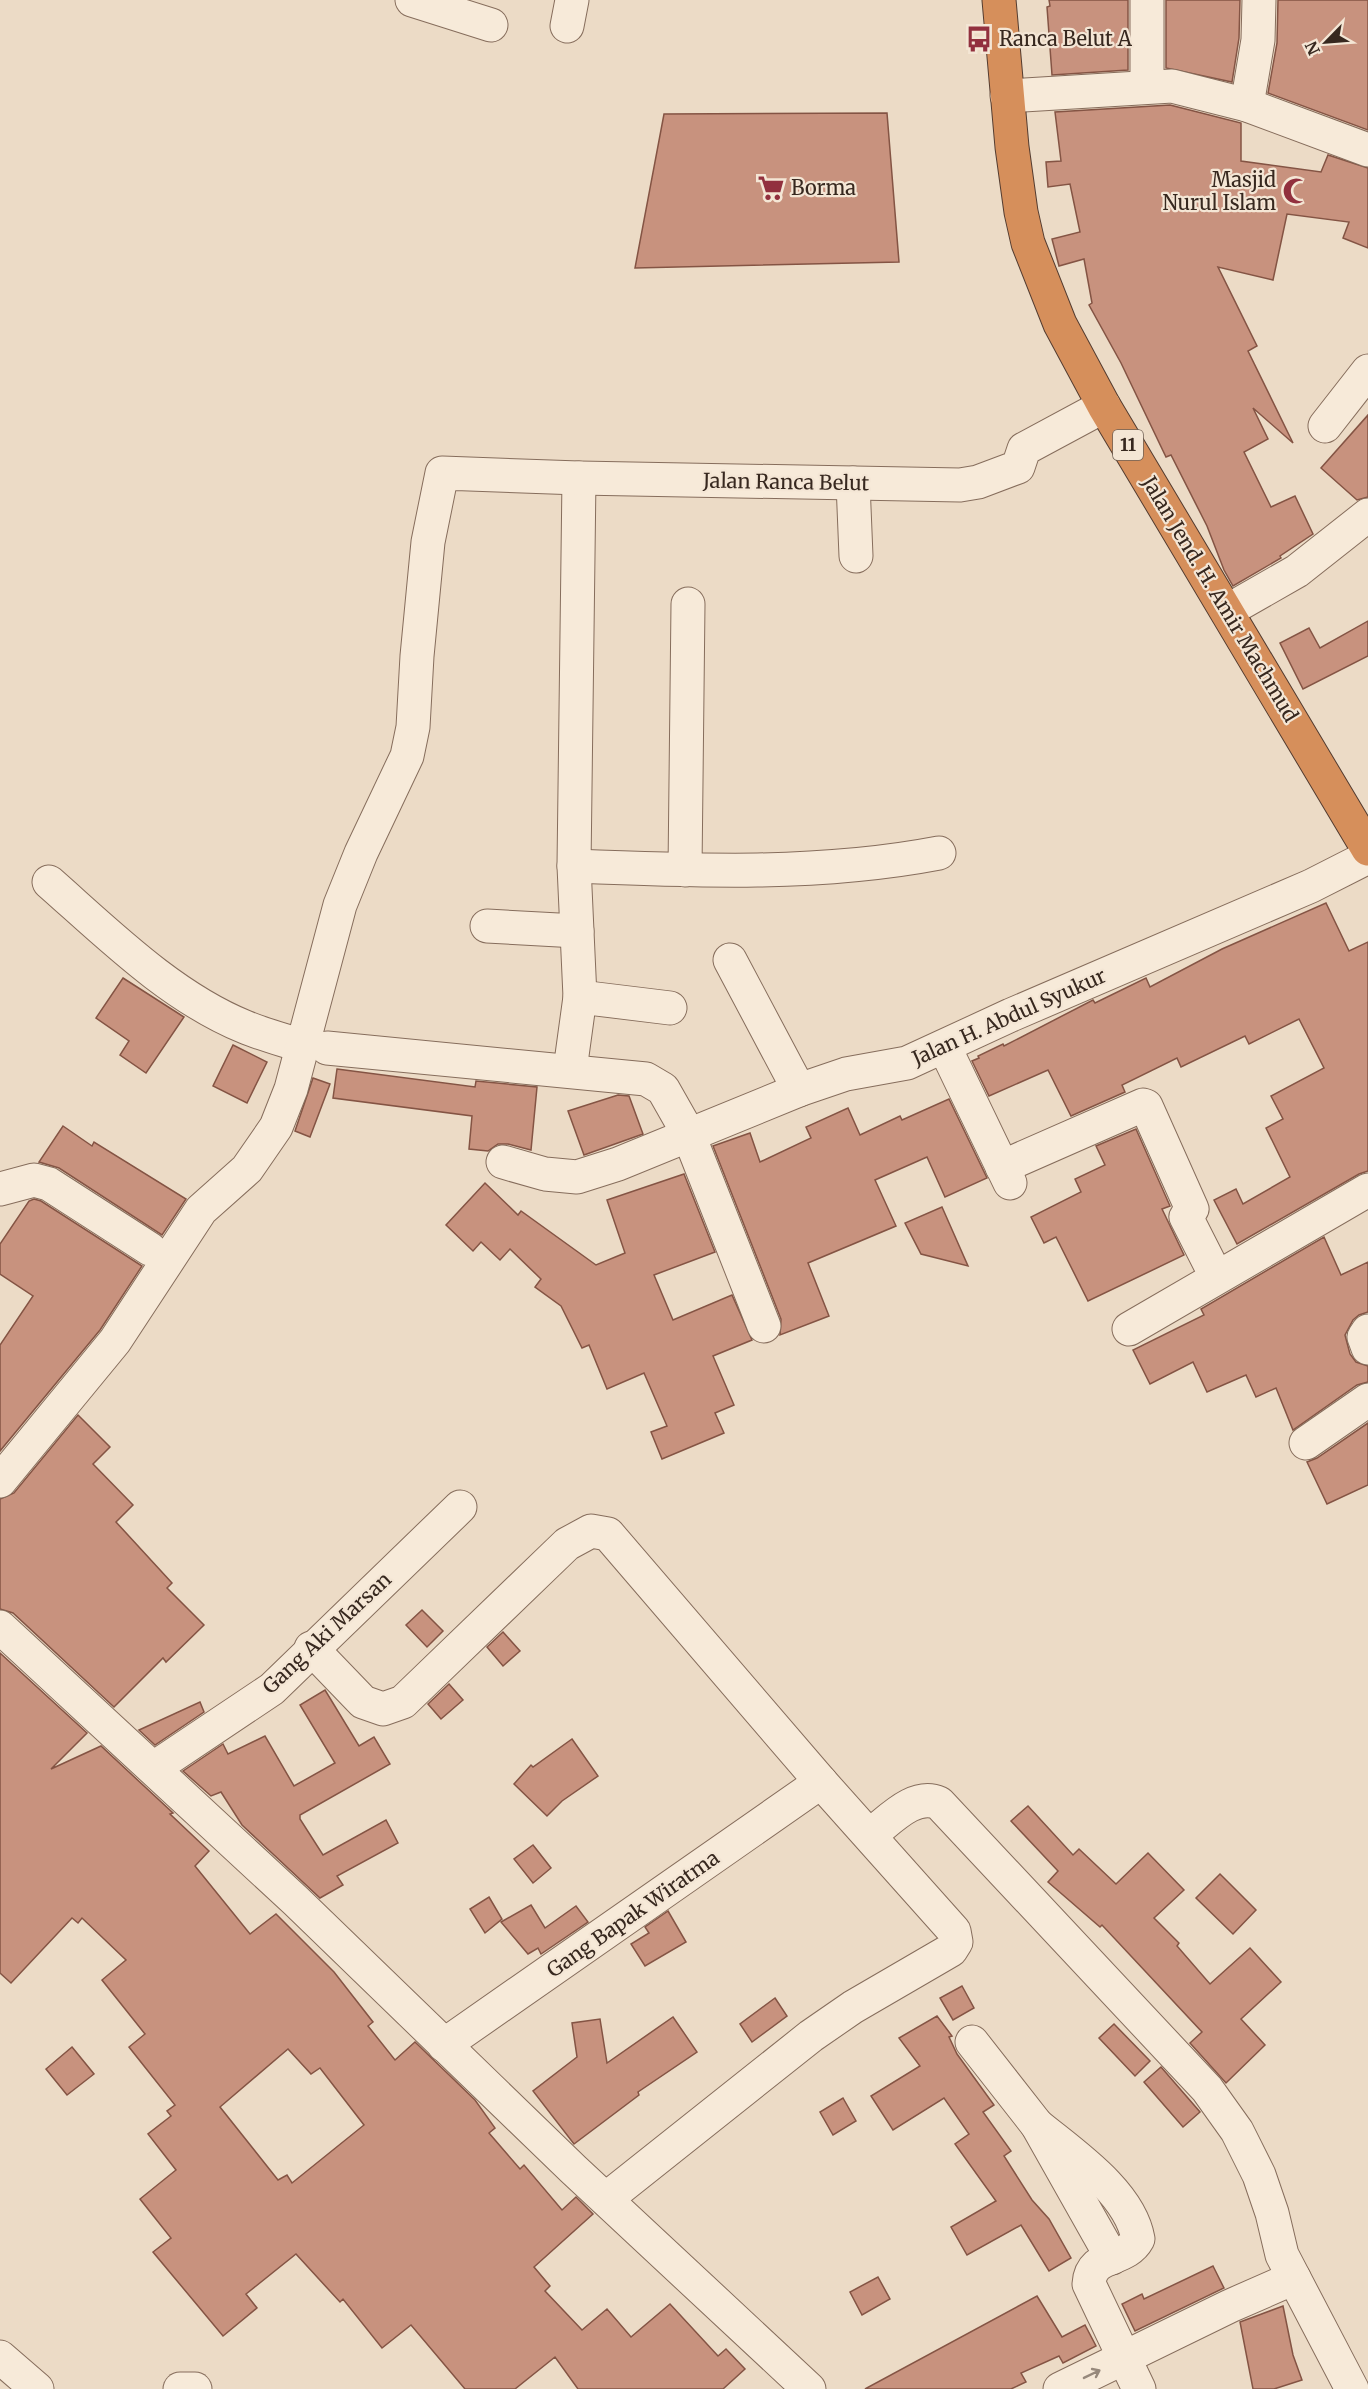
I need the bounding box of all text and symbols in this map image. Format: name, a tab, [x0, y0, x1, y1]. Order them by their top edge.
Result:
north arrow	[1296, 12, 1356, 72]
bus stop icon: Ranca Belut A	[964, 24, 994, 54]
place label: Ranca Belut A	[999, 26, 1133, 51]
text: N	[1301, 38, 1324, 58]
place label: Masjid Nurul Islam	[1162, 167, 1276, 215]
supermarket icon: Borma	[756, 173, 786, 203]
place label: Borma	[791, 175, 856, 200]
mosque icon: Masjid Nurul Islam	[1281, 176, 1311, 206]
road number: 11	[1113, 430, 1143, 460]
street label: Jalan Ranca Belut	[702, 468, 870, 495]
street label: Jalan Jend. H. Amir Machmud	[1137, 471, 1304, 726]
street label: Jalan H. Abdul Syukur	[907, 963, 1110, 1071]
street label: Gang Aki Marsan	[257, 1567, 396, 1699]
street label: Gang Bapak Wiratma	[542, 1845, 724, 1982]
one-way arrow	[1082, 2367, 1100, 2379]

